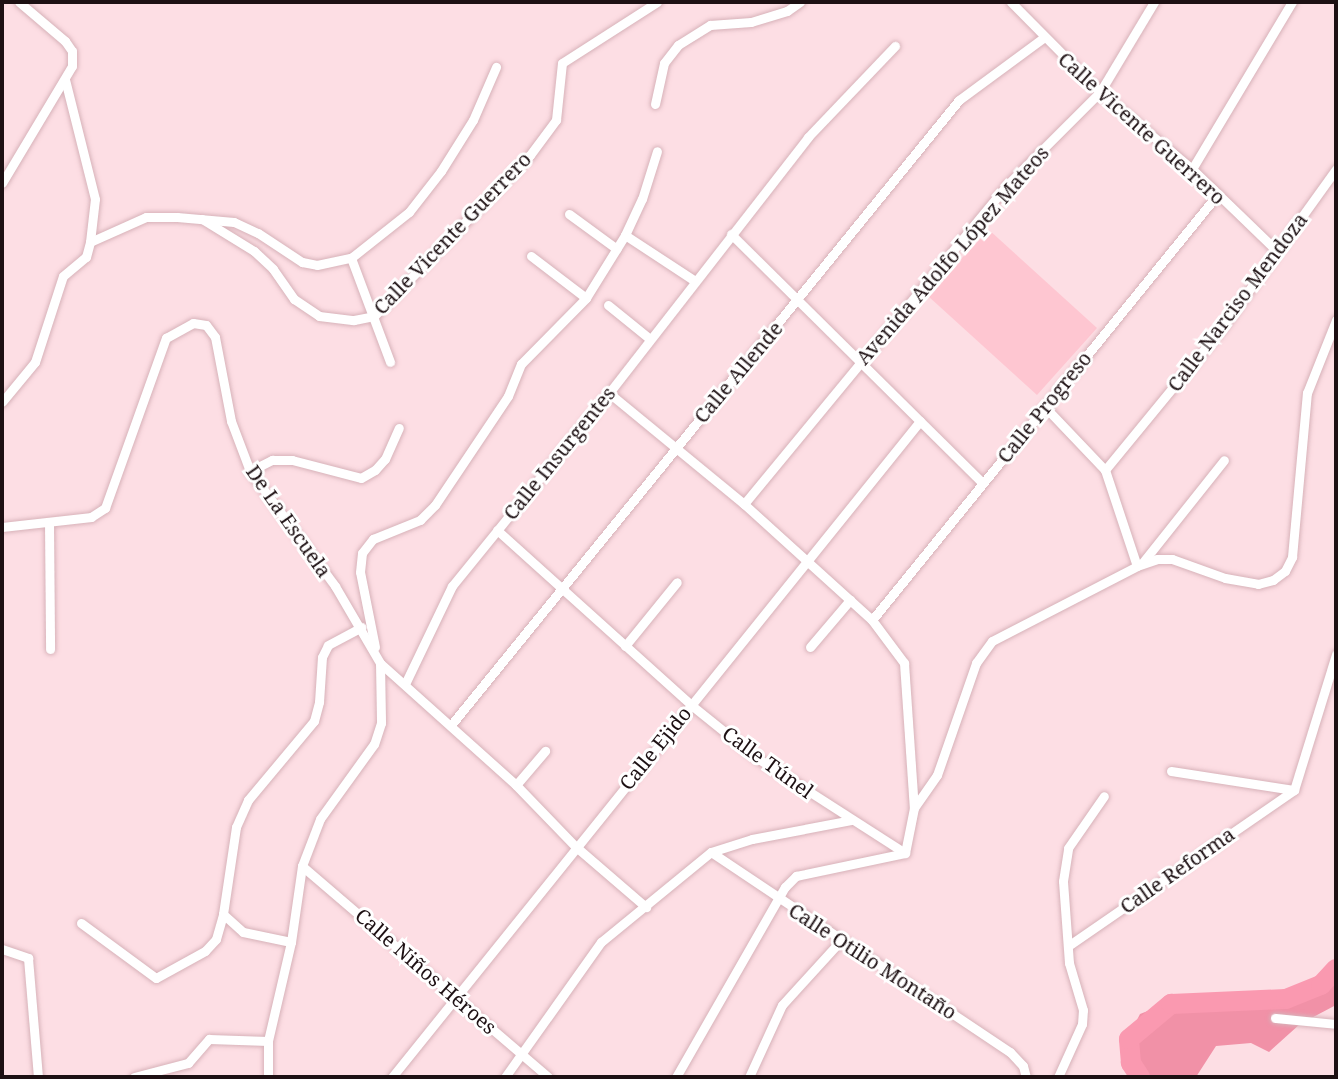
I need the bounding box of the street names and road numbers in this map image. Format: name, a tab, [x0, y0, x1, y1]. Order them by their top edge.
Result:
street label: Calle Vicente Guerrero	[1054, 47, 1230, 209]
street label: Avenida Adolfo López Mateos	[851, 141, 1053, 369]
street label: Calle Vicente Guerrero	[368, 147, 536, 319]
street label: Calle Narciso Mendoza	[1162, 208, 1312, 396]
street label: Calle Allende	[689, 316, 787, 428]
street label: Calle Progreso	[992, 346, 1096, 468]
street label: Calle Insurgentes	[498, 382, 620, 524]
street label: De La Escuela	[241, 460, 337, 582]
street label: Calle Ejido	[614, 701, 696, 795]
street label: Calle Túnel	[718, 721, 818, 803]
street label: Calle Reforma	[1115, 822, 1239, 918]
street label: Calle Otilio Montaño	[785, 898, 961, 1024]
street label: Calle Niños Héroes	[350, 903, 502, 1039]

